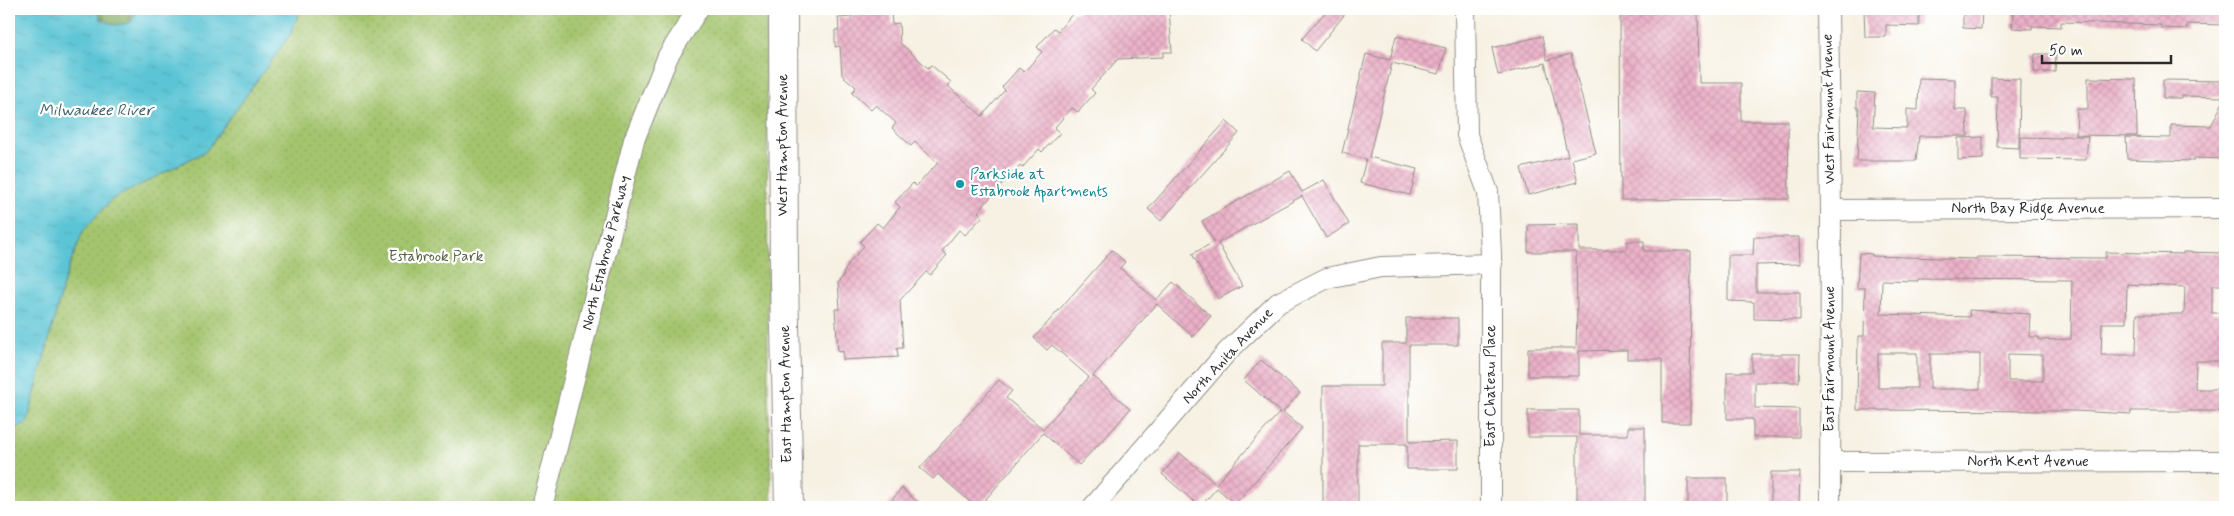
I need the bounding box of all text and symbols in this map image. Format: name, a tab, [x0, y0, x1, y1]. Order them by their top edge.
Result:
scale bar	[2042, 32, 2170, 64]
street label: West Fairmount Avenue	[1818, 34, 1840, 184]
text: 50 m	[2049, 41, 2083, 61]
street label: West Hampton Avenue	[773, 74, 793, 216]
water label: Milwaukee River	[39, 100, 155, 121]
place label: Parkside at Estabrook Apartments	[970, 165, 1108, 203]
street label: North Estabrook Parkway	[577, 173, 635, 333]
marker: Parkside at Estabrook Apartments	[954, 178, 966, 190]
street label: North Bay Ridge Avenue	[1951, 199, 2105, 220]
park label: Estabrook Park	[389, 247, 484, 267]
street label: East Fairmount Avenue	[1820, 286, 1840, 432]
street label: North Anita Avenue	[1178, 303, 1278, 409]
street label: East Hampton Avenue	[775, 325, 797, 463]
street label: East Chateau Place	[1481, 325, 1501, 447]
street label: North Kent Avenue	[1967, 452, 2089, 472]

